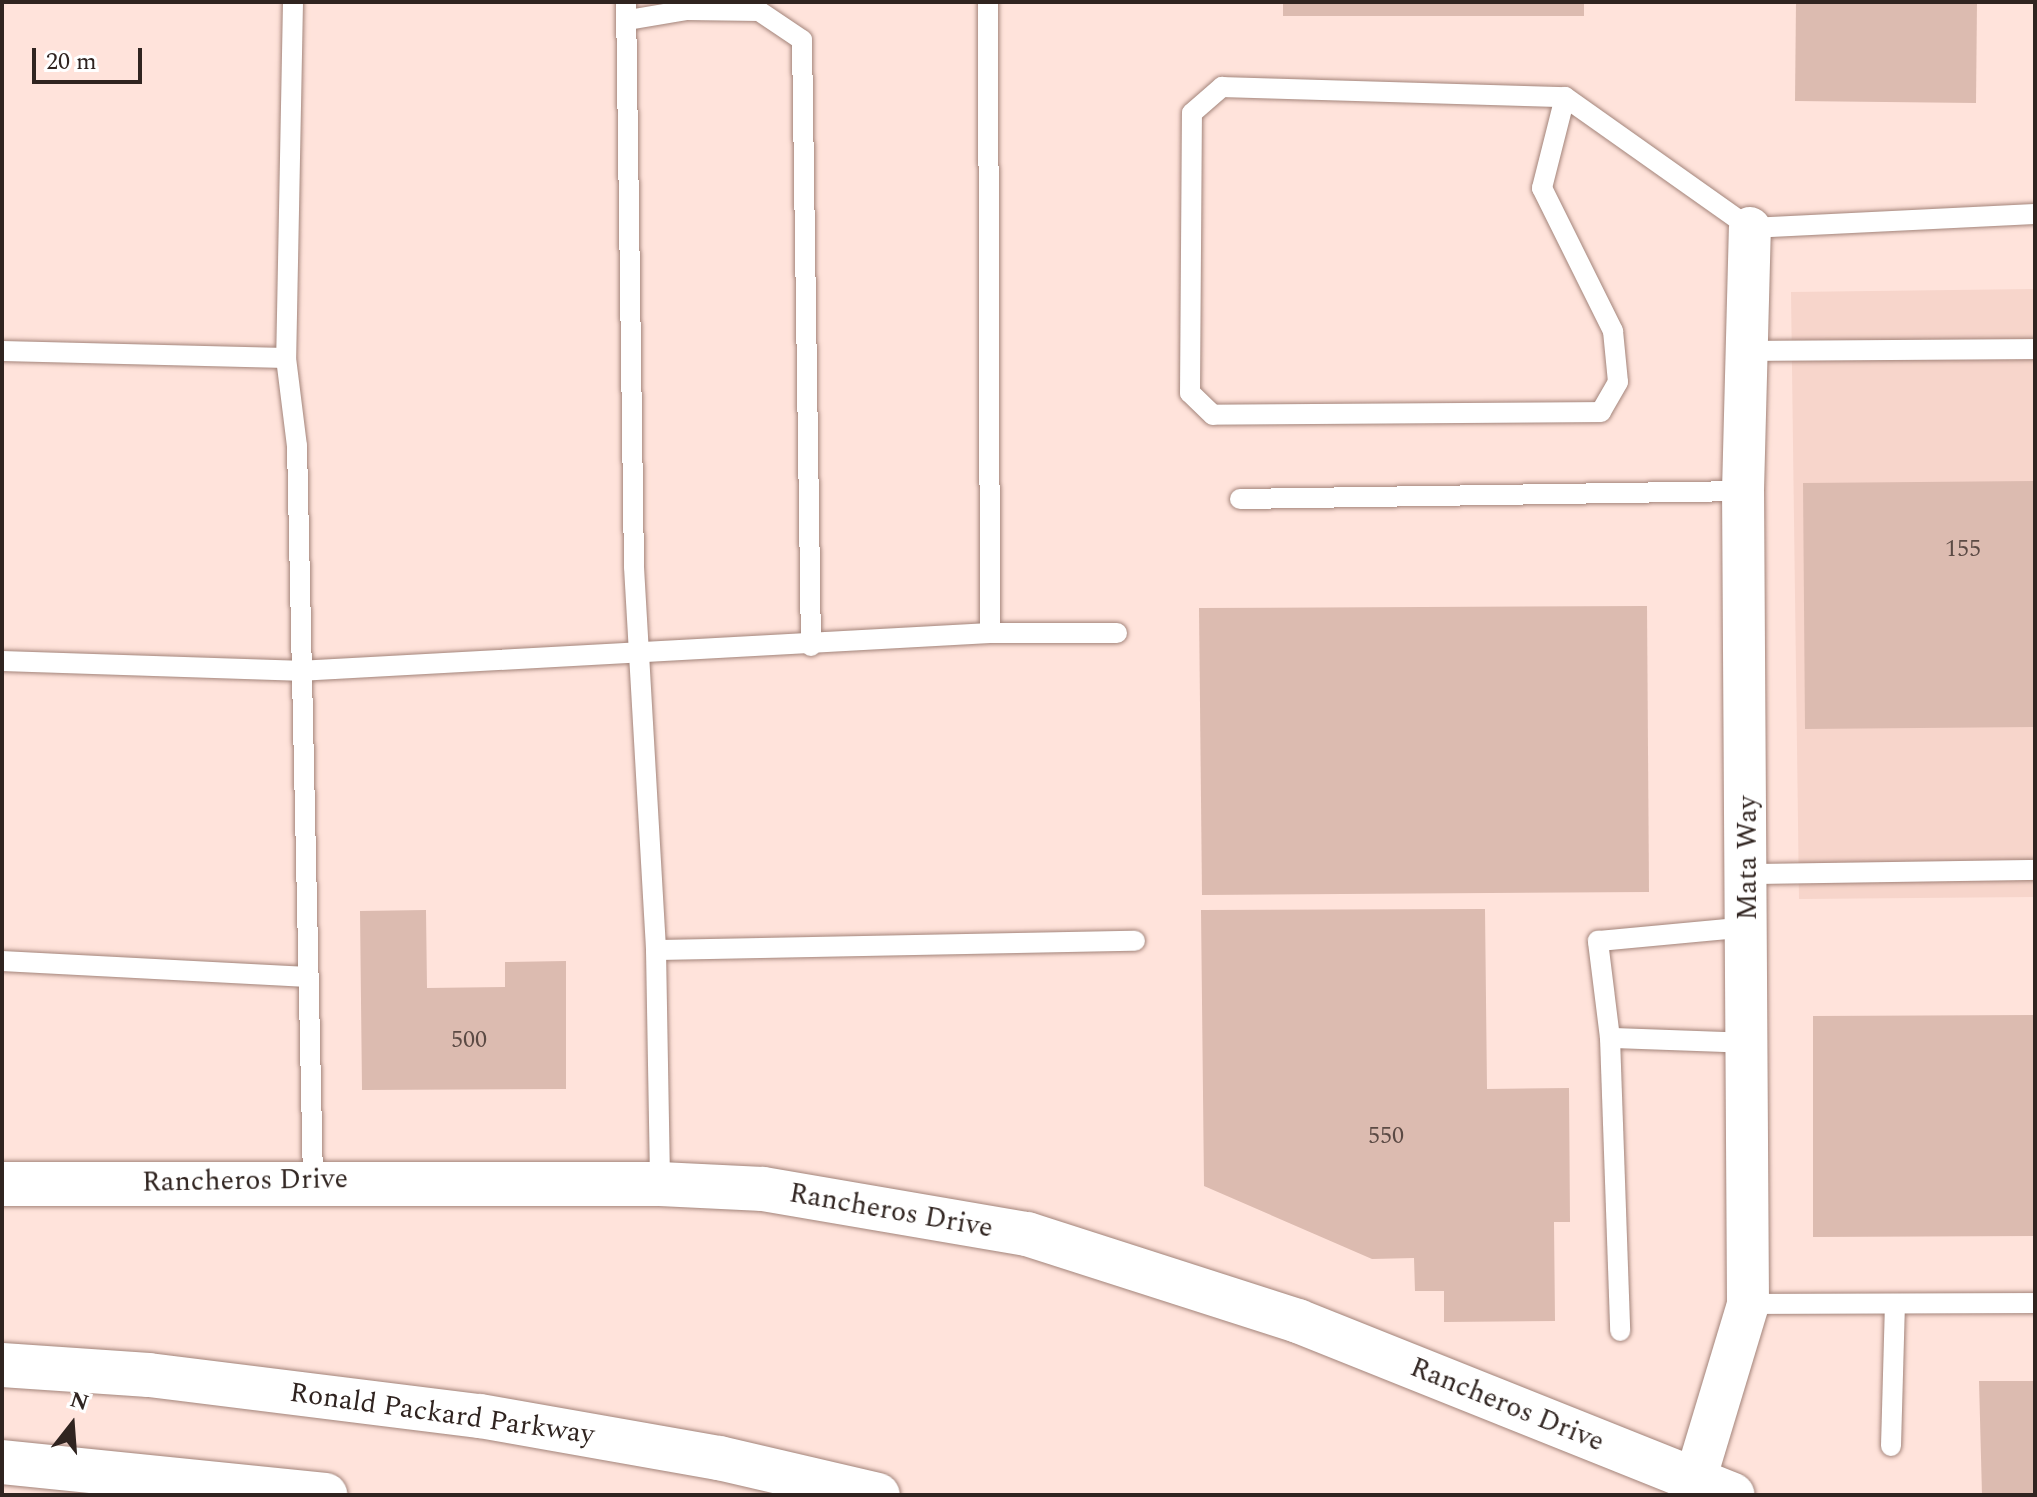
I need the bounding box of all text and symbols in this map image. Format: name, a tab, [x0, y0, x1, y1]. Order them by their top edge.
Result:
scale bar	[36, 32, 146, 82]
text: 20 m	[46, 44, 97, 80]
house number: 155	[1945, 536, 1981, 564]
street label: Mata Way	[1731, 795, 1765, 921]
house number: 500	[451, 1027, 487, 1055]
house number: 550	[1368, 1123, 1404, 1151]
street label: Rancheros Drive	[142, 1162, 348, 1200]
street label: Rancheros Drive	[787, 1177, 995, 1245]
street label: Rancheros Drive	[1405, 1351, 1609, 1459]
street label: Ronald Packard Parkway	[288, 1376, 596, 1452]
text: N	[66, 1383, 93, 1420]
north arrow	[32, 1385, 112, 1465]

